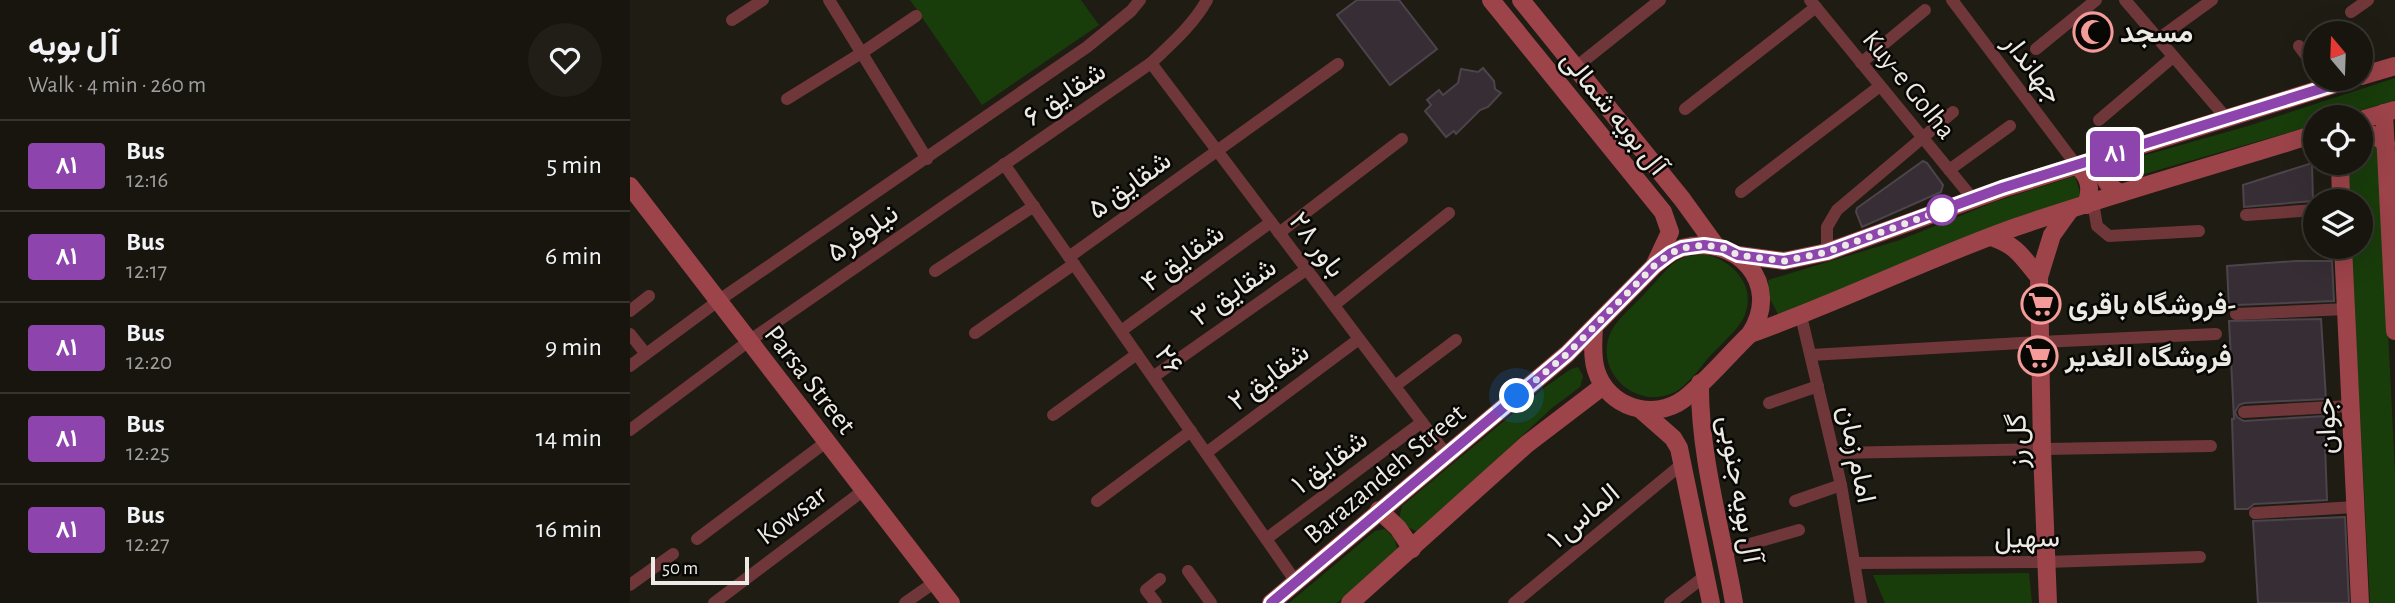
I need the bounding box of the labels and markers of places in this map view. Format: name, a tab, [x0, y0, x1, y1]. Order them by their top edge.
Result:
mosque icon: مسجد	[2072, 11, 2114, 53]
place label: مسجد	[2120, 20, 2193, 49]
unlabelled marker	[1927, 195, 1957, 225]
supermarket icon: فروشگاه باقری-	[2020, 283, 2062, 325]
place label: فروشگاه باقری-	[2068, 291, 2236, 322]
supermarket icon: فروشگاه الغدیر	[2017, 335, 2059, 377]
place label: فروشگاه الغدیر	[2064, 343, 2232, 374]

